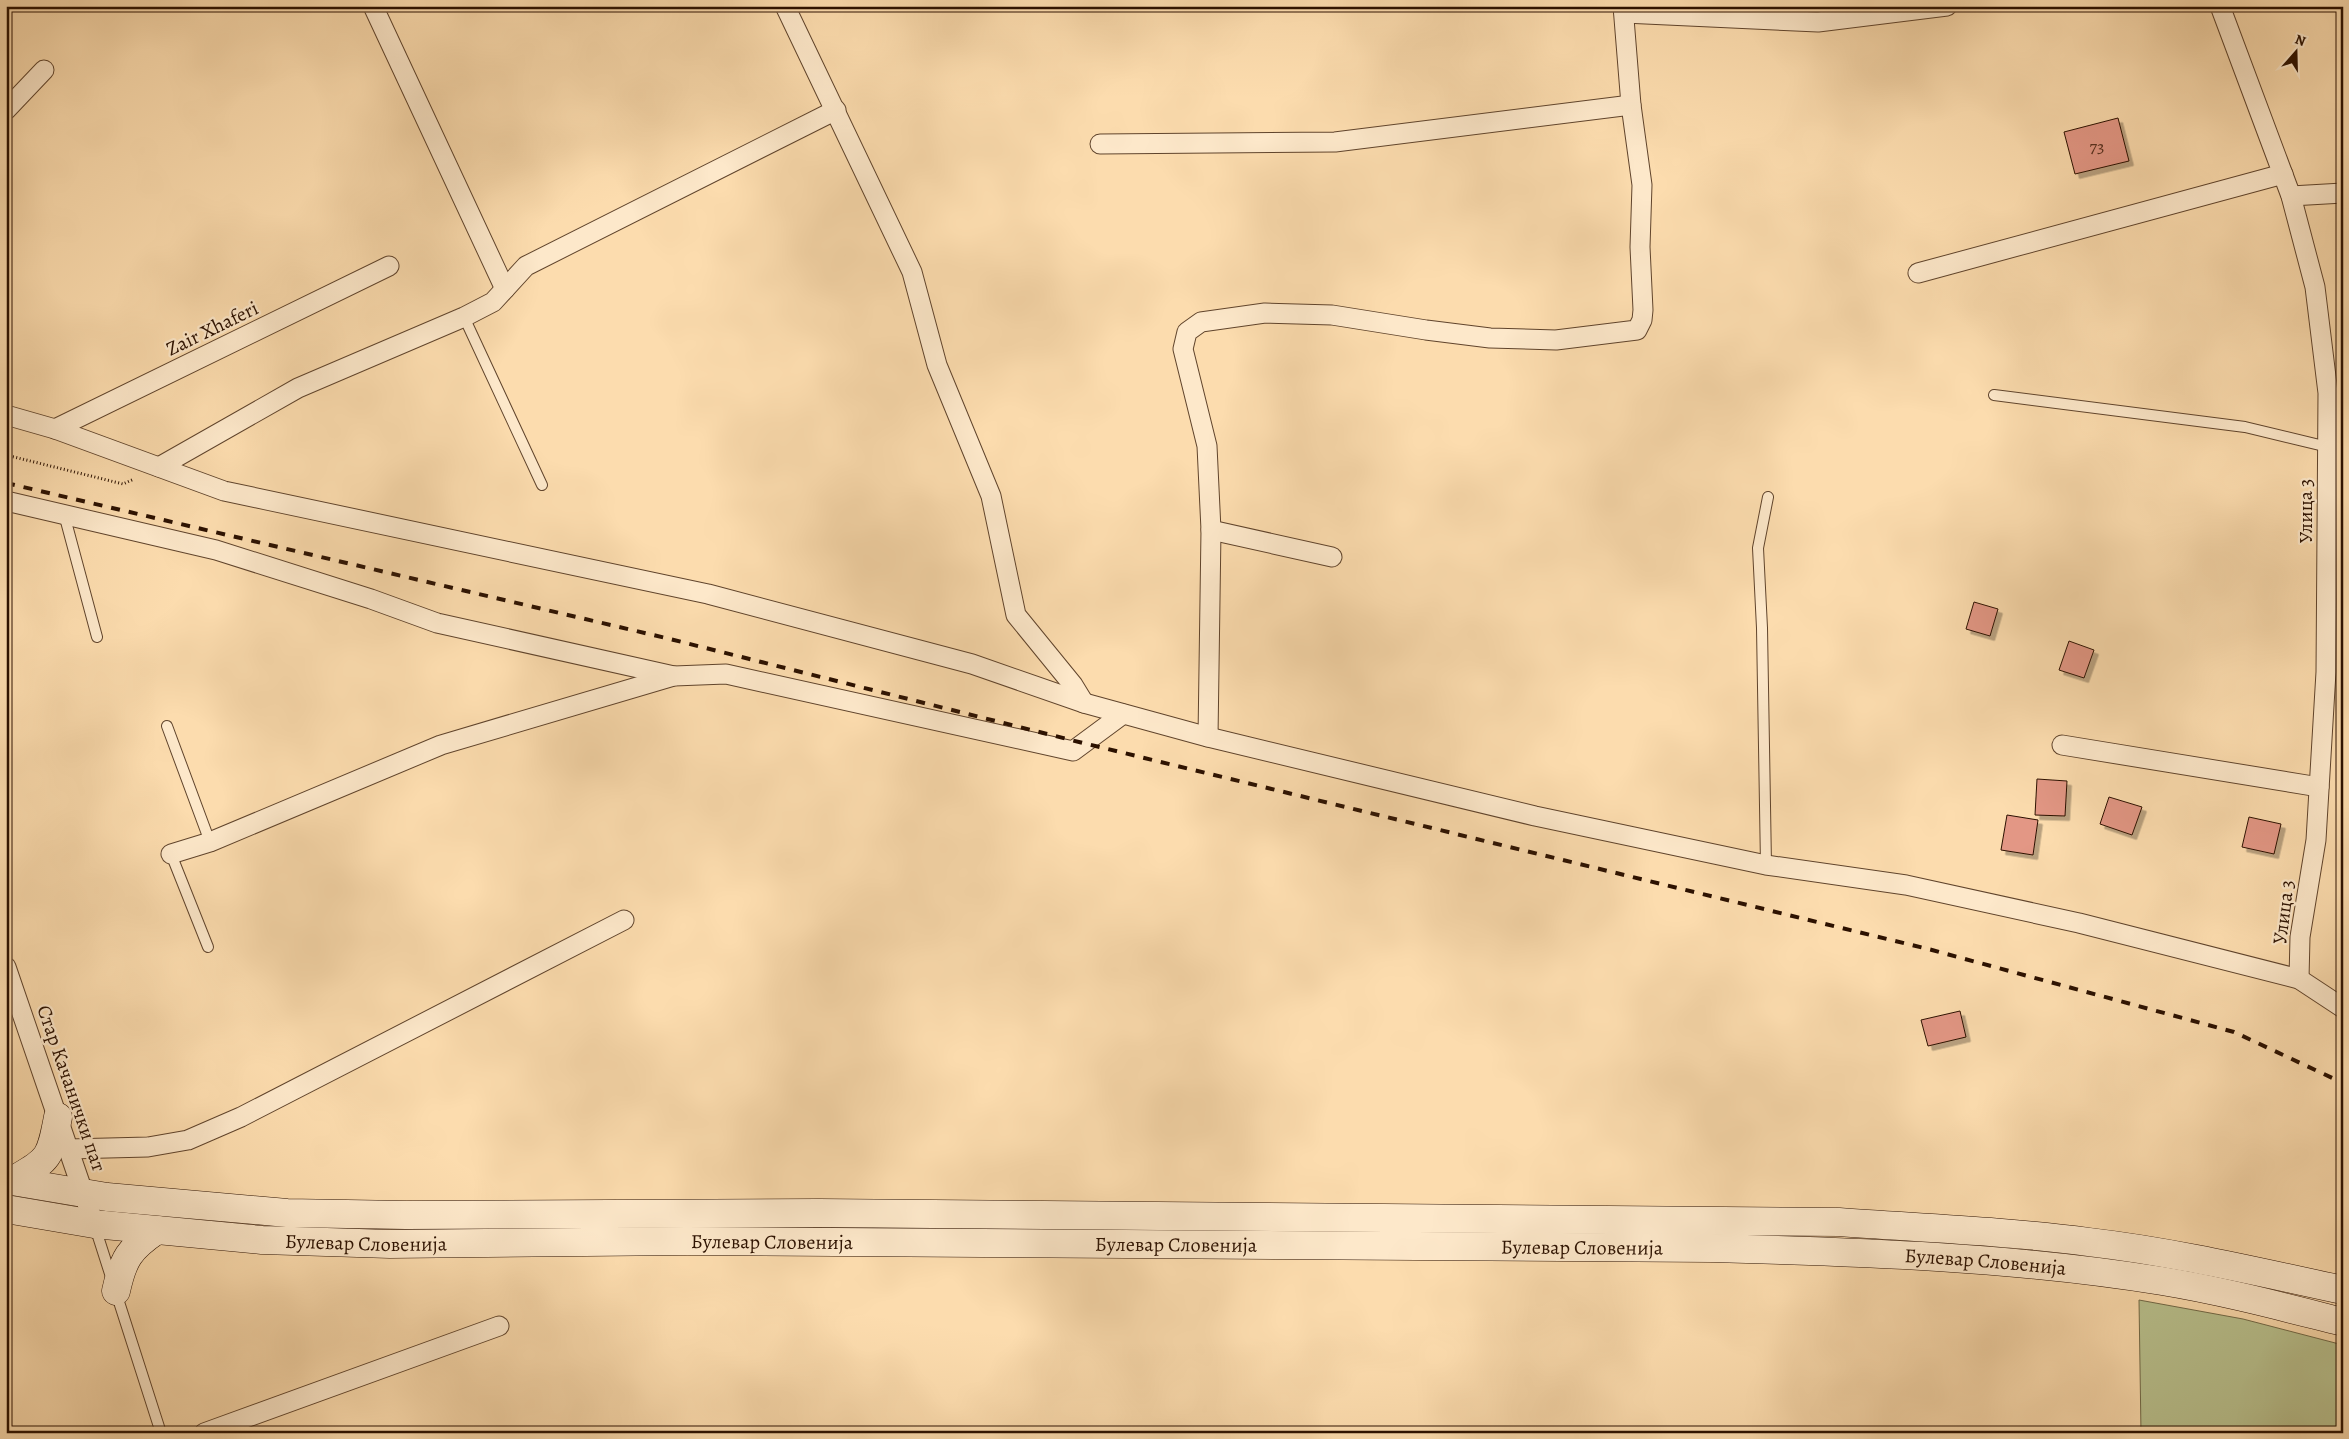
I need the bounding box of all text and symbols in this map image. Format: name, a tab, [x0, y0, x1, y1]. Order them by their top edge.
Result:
north arrow	[2272, 28, 2322, 78]
text: N	[2292, 30, 2308, 51]
house number: 73	[2089, 134, 2105, 158]
street label: Zair Xhaferi	[162, 294, 263, 362]
street label: Улица 3	[2292, 479, 2319, 543]
street label: Улица 3	[2266, 878, 2301, 946]
street label: Стар Качанички пат	[30, 1001, 113, 1175]
street label: Булевар Словенија	[284, 1228, 448, 1258]
street label: Булевар Словенија	[691, 1228, 854, 1256]
street label: Булевар Словенија	[1095, 1231, 1258, 1259]
street label: Булевар Словенија	[1501, 1234, 1664, 1262]
street label: Булевар Словенија	[1904, 1242, 2068, 1282]

